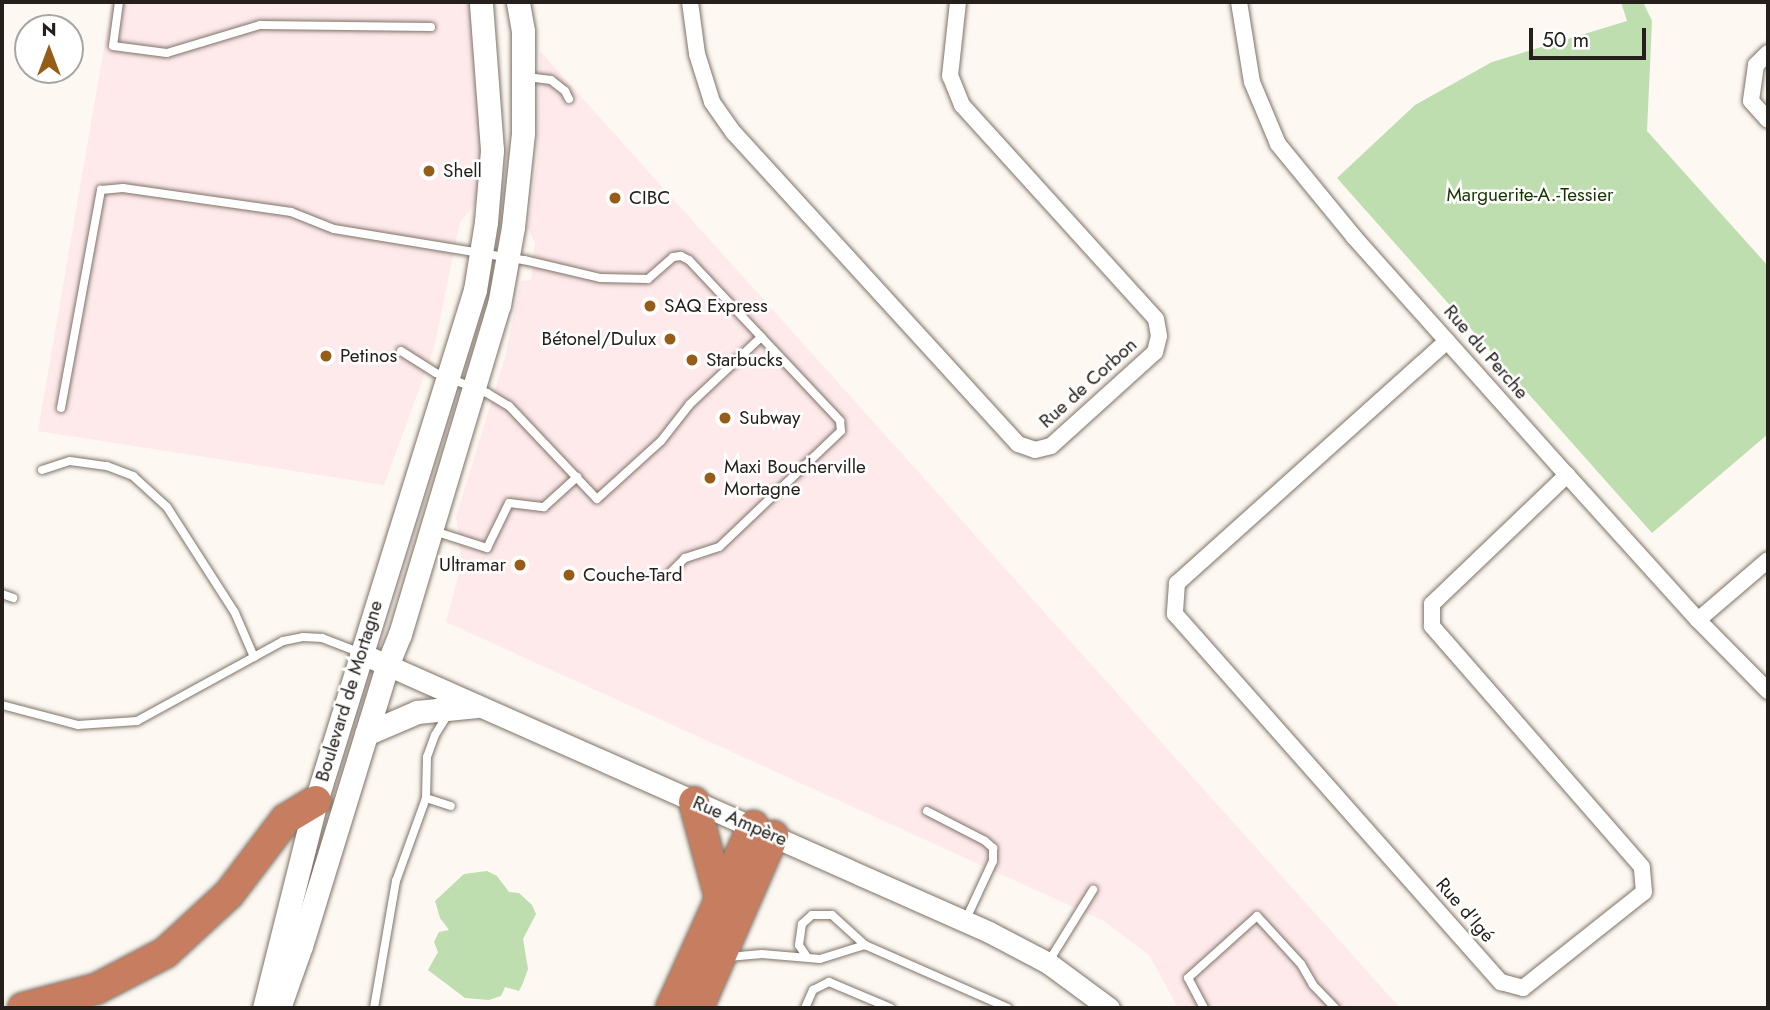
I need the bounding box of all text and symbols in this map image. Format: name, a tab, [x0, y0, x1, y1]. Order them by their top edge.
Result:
north arrow	[14, 14, 84, 84]
scale bar	[1532, 14, 1649, 58]
text: N	[41, 16, 57, 43]
text: 50 m	[1542, 25, 1589, 55]
place label: Shell	[443, 160, 482, 182]
marker: Shell	[421, 163, 437, 179]
park label: Marguerite-A.-Tessier	[1446, 184, 1614, 206]
place label: CIBC	[629, 187, 670, 209]
marker: CIBC	[607, 190, 623, 206]
place label: SAQ Express	[664, 295, 768, 317]
marker: SAQ Express	[642, 298, 658, 314]
street label: Rue du Perche	[1439, 300, 1533, 404]
place label: Bétonel/Dulux	[542, 328, 656, 350]
marker: Bétonel/Dulux	[662, 331, 678, 347]
street label: Rue de Corbon	[1034, 333, 1142, 433]
place label: Petinos	[340, 345, 397, 367]
marker: Petinos	[318, 348, 334, 364]
place label: Starbucks	[706, 349, 783, 371]
marker: Starbucks	[684, 352, 700, 368]
place label: Subway	[739, 407, 800, 429]
marker: Subway	[717, 410, 733, 426]
place label: Maxi Boucherville Mortagne	[724, 456, 866, 500]
marker: Maxi Boucherville Mortagne	[702, 470, 718, 486]
place label: Ultramar	[439, 554, 506, 576]
marker: Ultramar	[512, 557, 528, 573]
place label: Couche-Tard	[583, 564, 683, 586]
marker: Couche-Tard	[561, 567, 577, 583]
street label: Boulevard de Mortagne	[311, 598, 387, 784]
street label: Rue Ampère	[689, 791, 791, 851]
street label: Rue d'Igé	[1431, 873, 1499, 947]

